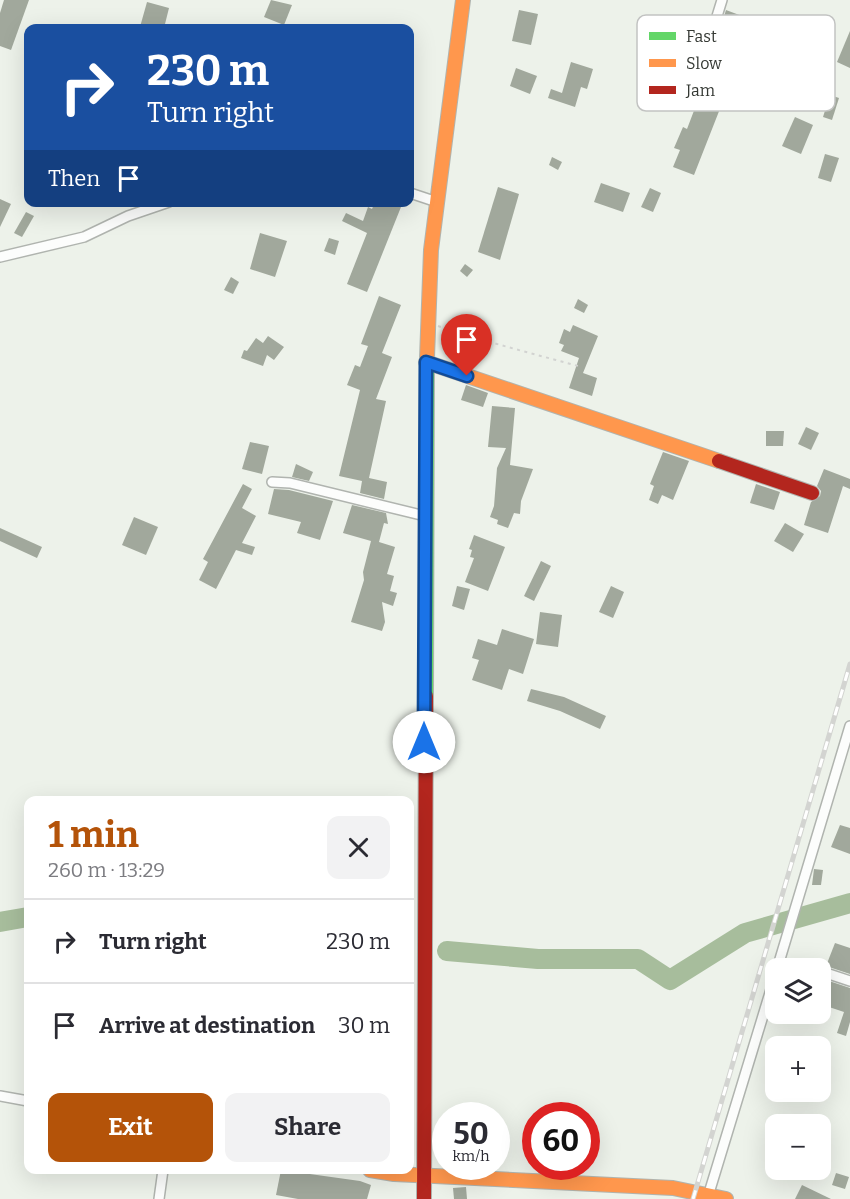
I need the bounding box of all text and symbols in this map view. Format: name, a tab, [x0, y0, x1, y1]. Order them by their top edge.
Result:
legend	[637, 15, 835, 111]
text: Fast	[686, 27, 717, 46]
text: 230 m	[147, 46, 269, 96]
icon: right	[48, 48, 126, 126]
text: Slow	[686, 54, 722, 73]
text: Jam	[685, 81, 715, 100]
text: Turn right	[147, 97, 274, 129]
icon: arrive	[112, 162, 145, 195]
text: Then	[48, 165, 100, 192]
pin	[441, 314, 492, 376]
icon: arrive	[450, 323, 483, 356]
position arrow	[392, 710, 456, 774]
text: 1 min	[48, 813, 139, 857]
button: close	[327, 816, 390, 879]
text: 260 m · 13:29	[48, 858, 165, 882]
icon: right	[48, 925, 81, 958]
text: Turn right	[99, 928, 207, 955]
text: 230 m	[326, 928, 390, 955]
map controls	[765, 958, 831, 1180]
button: layers	[765, 958, 831, 1024]
icon: arrive	[48, 1009, 81, 1042]
text: Arrive at destination	[99, 1012, 315, 1039]
text: 30 m	[338, 1012, 390, 1039]
button: +	[765, 1036, 831, 1102]
button: Exit	[48, 1093, 213, 1162]
button: Share	[225, 1093, 390, 1162]
speed limit sign: 60	[522, 1102, 600, 1180]
button: −	[765, 1114, 831, 1180]
text: 50	[453, 1116, 489, 1152]
text: km/h	[452, 1147, 490, 1165]

